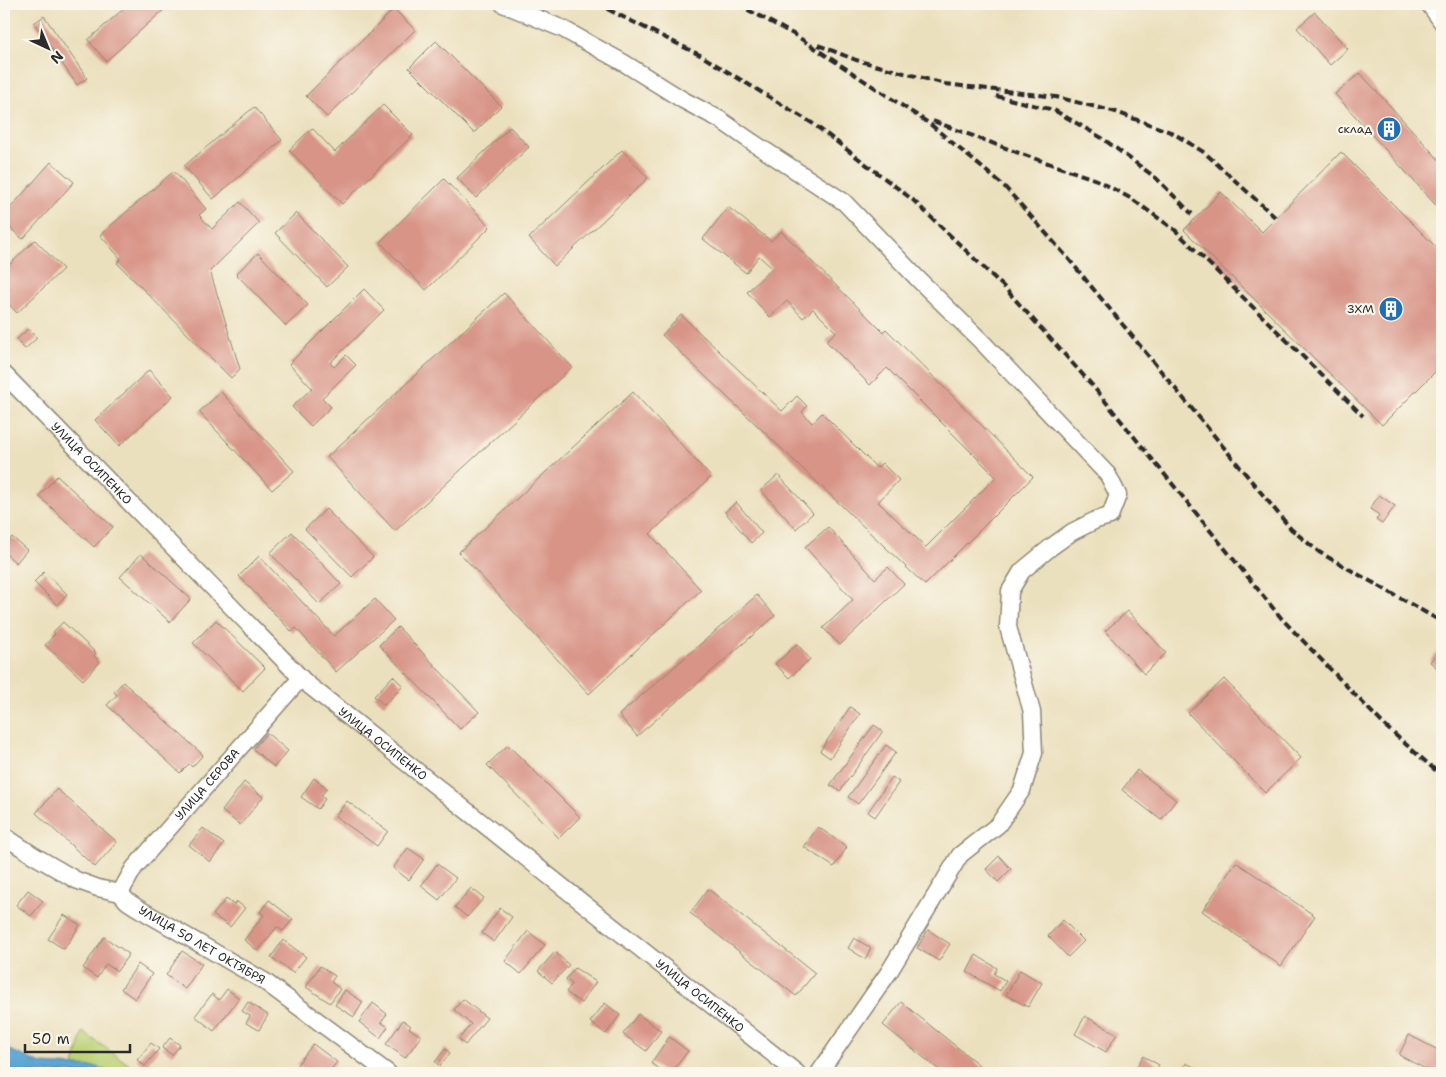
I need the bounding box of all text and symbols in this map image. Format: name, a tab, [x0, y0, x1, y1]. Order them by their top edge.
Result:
north arrow	[22, 22, 72, 72]
text: N	[47, 47, 67, 68]
building icon: склад	[1376, 116, 1402, 142]
place label: склад	[1338, 121, 1372, 137]
building icon: ЗХМ	[1378, 296, 1404, 322]
place label: ЗХМ	[1347, 301, 1374, 317]
street label: УЛИЦА ОСИПЕНКО	[47, 419, 135, 508]
street label: УЛИЦА ОСИПЕНКО	[335, 704, 430, 784]
street label: УЛИЦА СЕРОВА	[172, 745, 244, 824]
street label: УЛИЦА 50 ЛЕТ ОКТЯБРЯ	[136, 902, 268, 988]
street label: УЛИЦА ОСИПЕНКО	[652, 956, 748, 1036]
scale bar	[25, 1022, 130, 1054]
text: 50 m	[32, 1029, 70, 1049]

